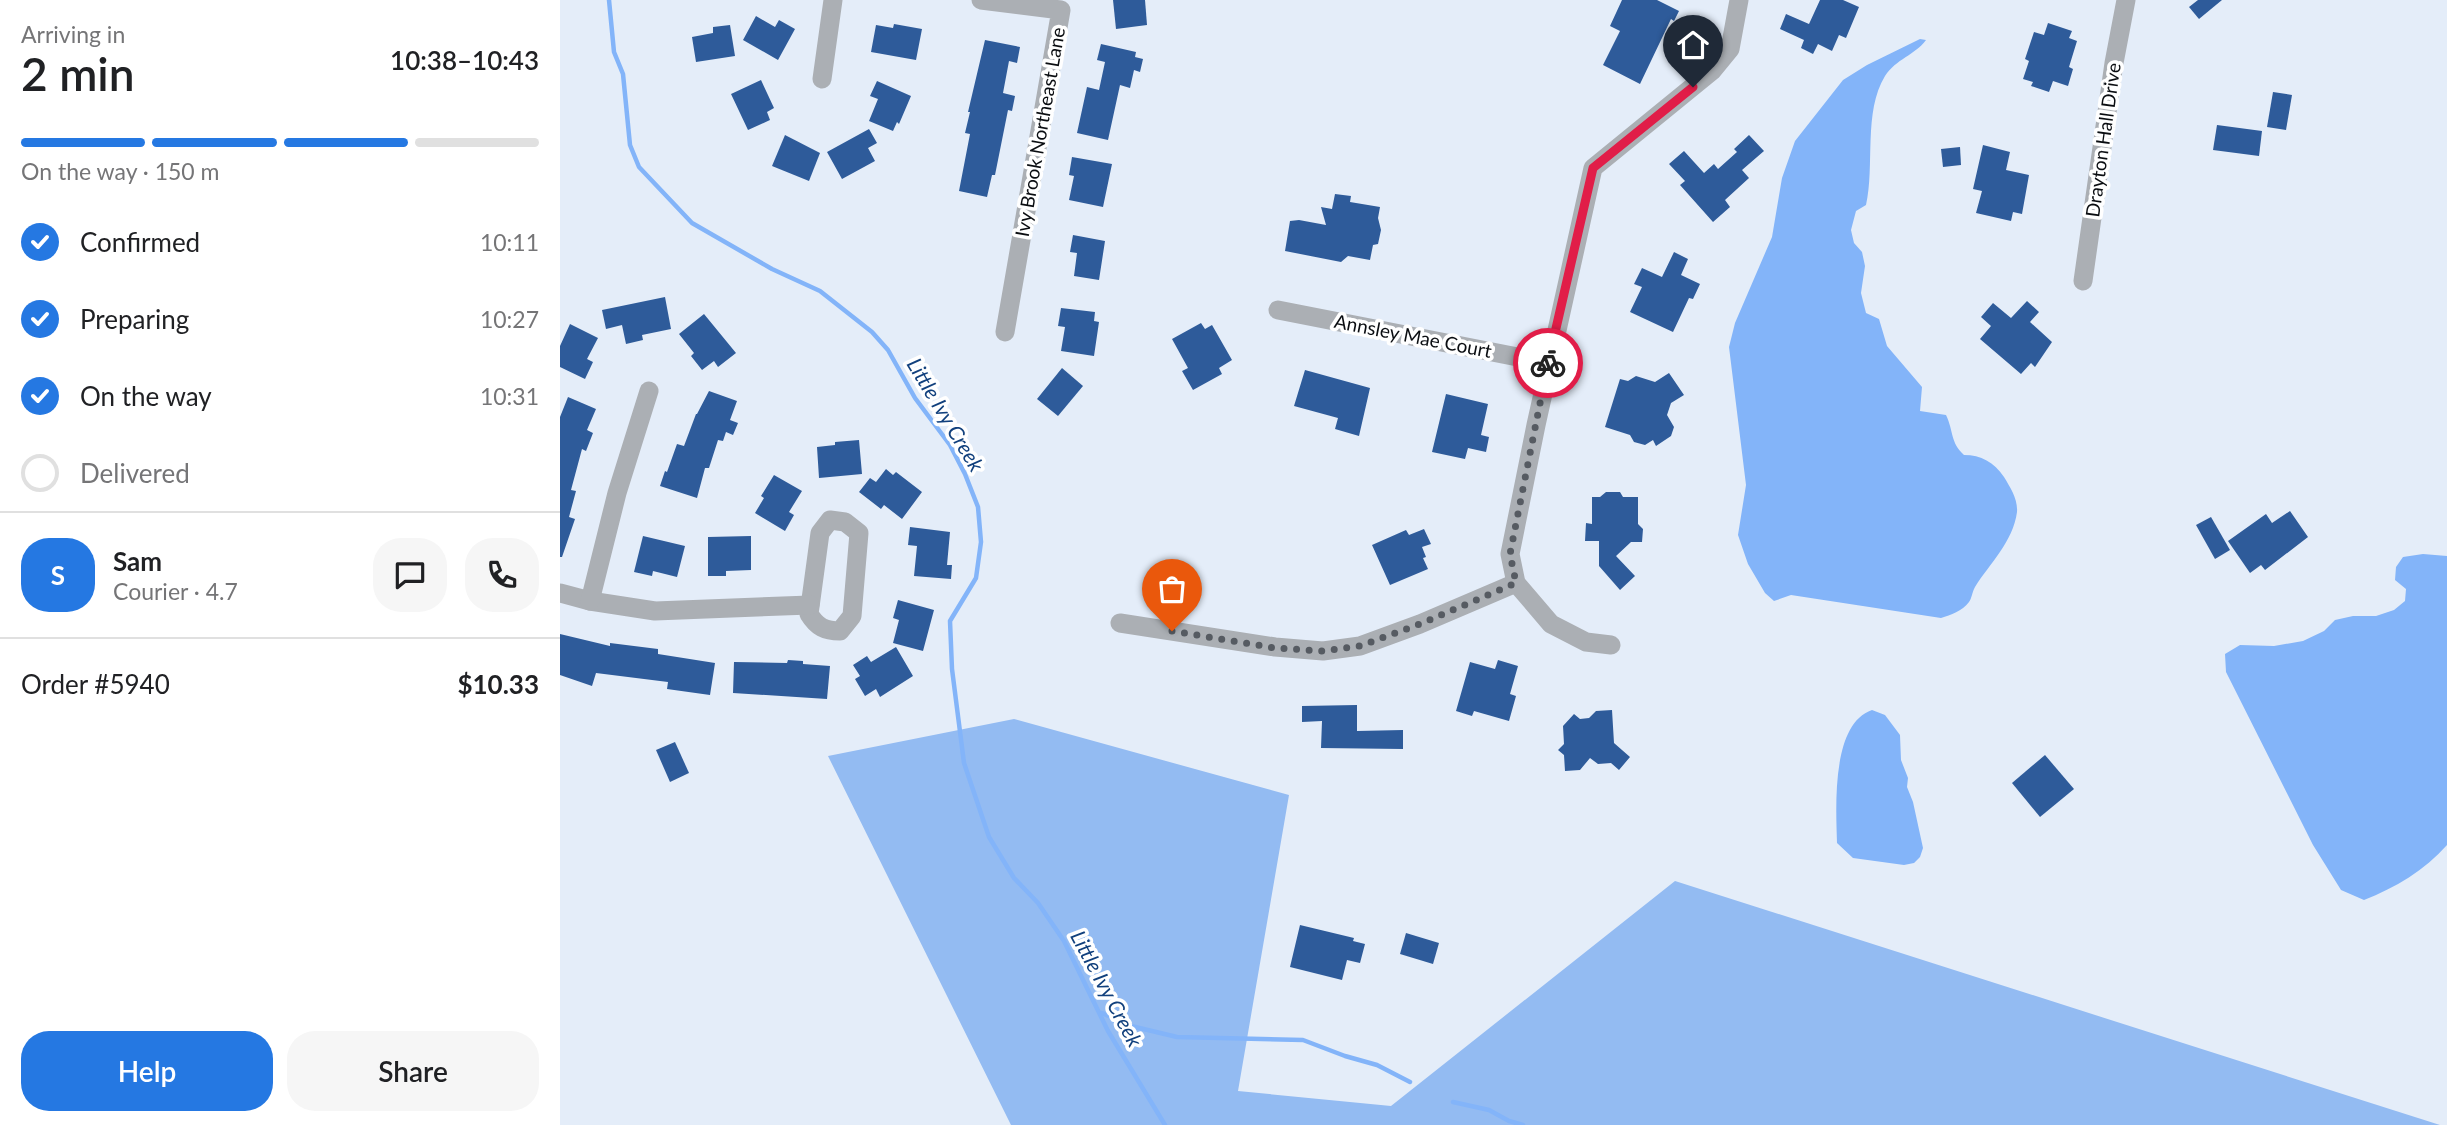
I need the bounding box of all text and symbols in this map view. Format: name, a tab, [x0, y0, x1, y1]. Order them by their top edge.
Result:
pin	[1663, 15, 1723, 87]
text: Arriving in	[21, 20, 125, 48]
street label: Ivy Brook Northeast Lane	[1010, 25, 1069, 238]
icon: home	[1674, 26, 1712, 64]
text: 10:38–10:43	[390, 44, 539, 76]
text: 2 min	[21, 46, 135, 101]
street label: Drayton Hall Drive	[2080, 61, 2125, 219]
text: On the way · 150 m	[21, 157, 220, 185]
icon: check	[21, 223, 59, 261]
text: Confirmed	[80, 226, 200, 258]
text: 10:11	[480, 228, 539, 256]
icon: check	[21, 300, 59, 338]
text: Preparing	[80, 303, 189, 335]
text: 10:27	[480, 305, 539, 333]
street label: Annsley Mae Court	[1332, 309, 1494, 362]
courier	[1513, 328, 1583, 398]
icon: bike	[1529, 344, 1567, 382]
water label: Little Ivy Creek	[903, 353, 990, 476]
icon: check	[21, 377, 59, 415]
text: On the way	[80, 380, 212, 412]
text: 10:31	[480, 382, 539, 410]
text: Delivered	[80, 457, 190, 489]
button: chat	[373, 538, 447, 612]
button: phone	[465, 538, 539, 612]
text: Sam	[113, 545, 162, 577]
text: S	[51, 559, 65, 591]
pin	[1142, 559, 1202, 631]
icon: bag	[1153, 570, 1191, 608]
text: Courier · 4.7	[113, 577, 238, 605]
text: Order #5940	[21, 668, 170, 700]
text: $10.33	[457, 668, 539, 700]
water label: Little Ivy Creek	[1066, 926, 1149, 1052]
button: Help	[21, 1031, 273, 1111]
button: Share	[287, 1031, 539, 1111]

